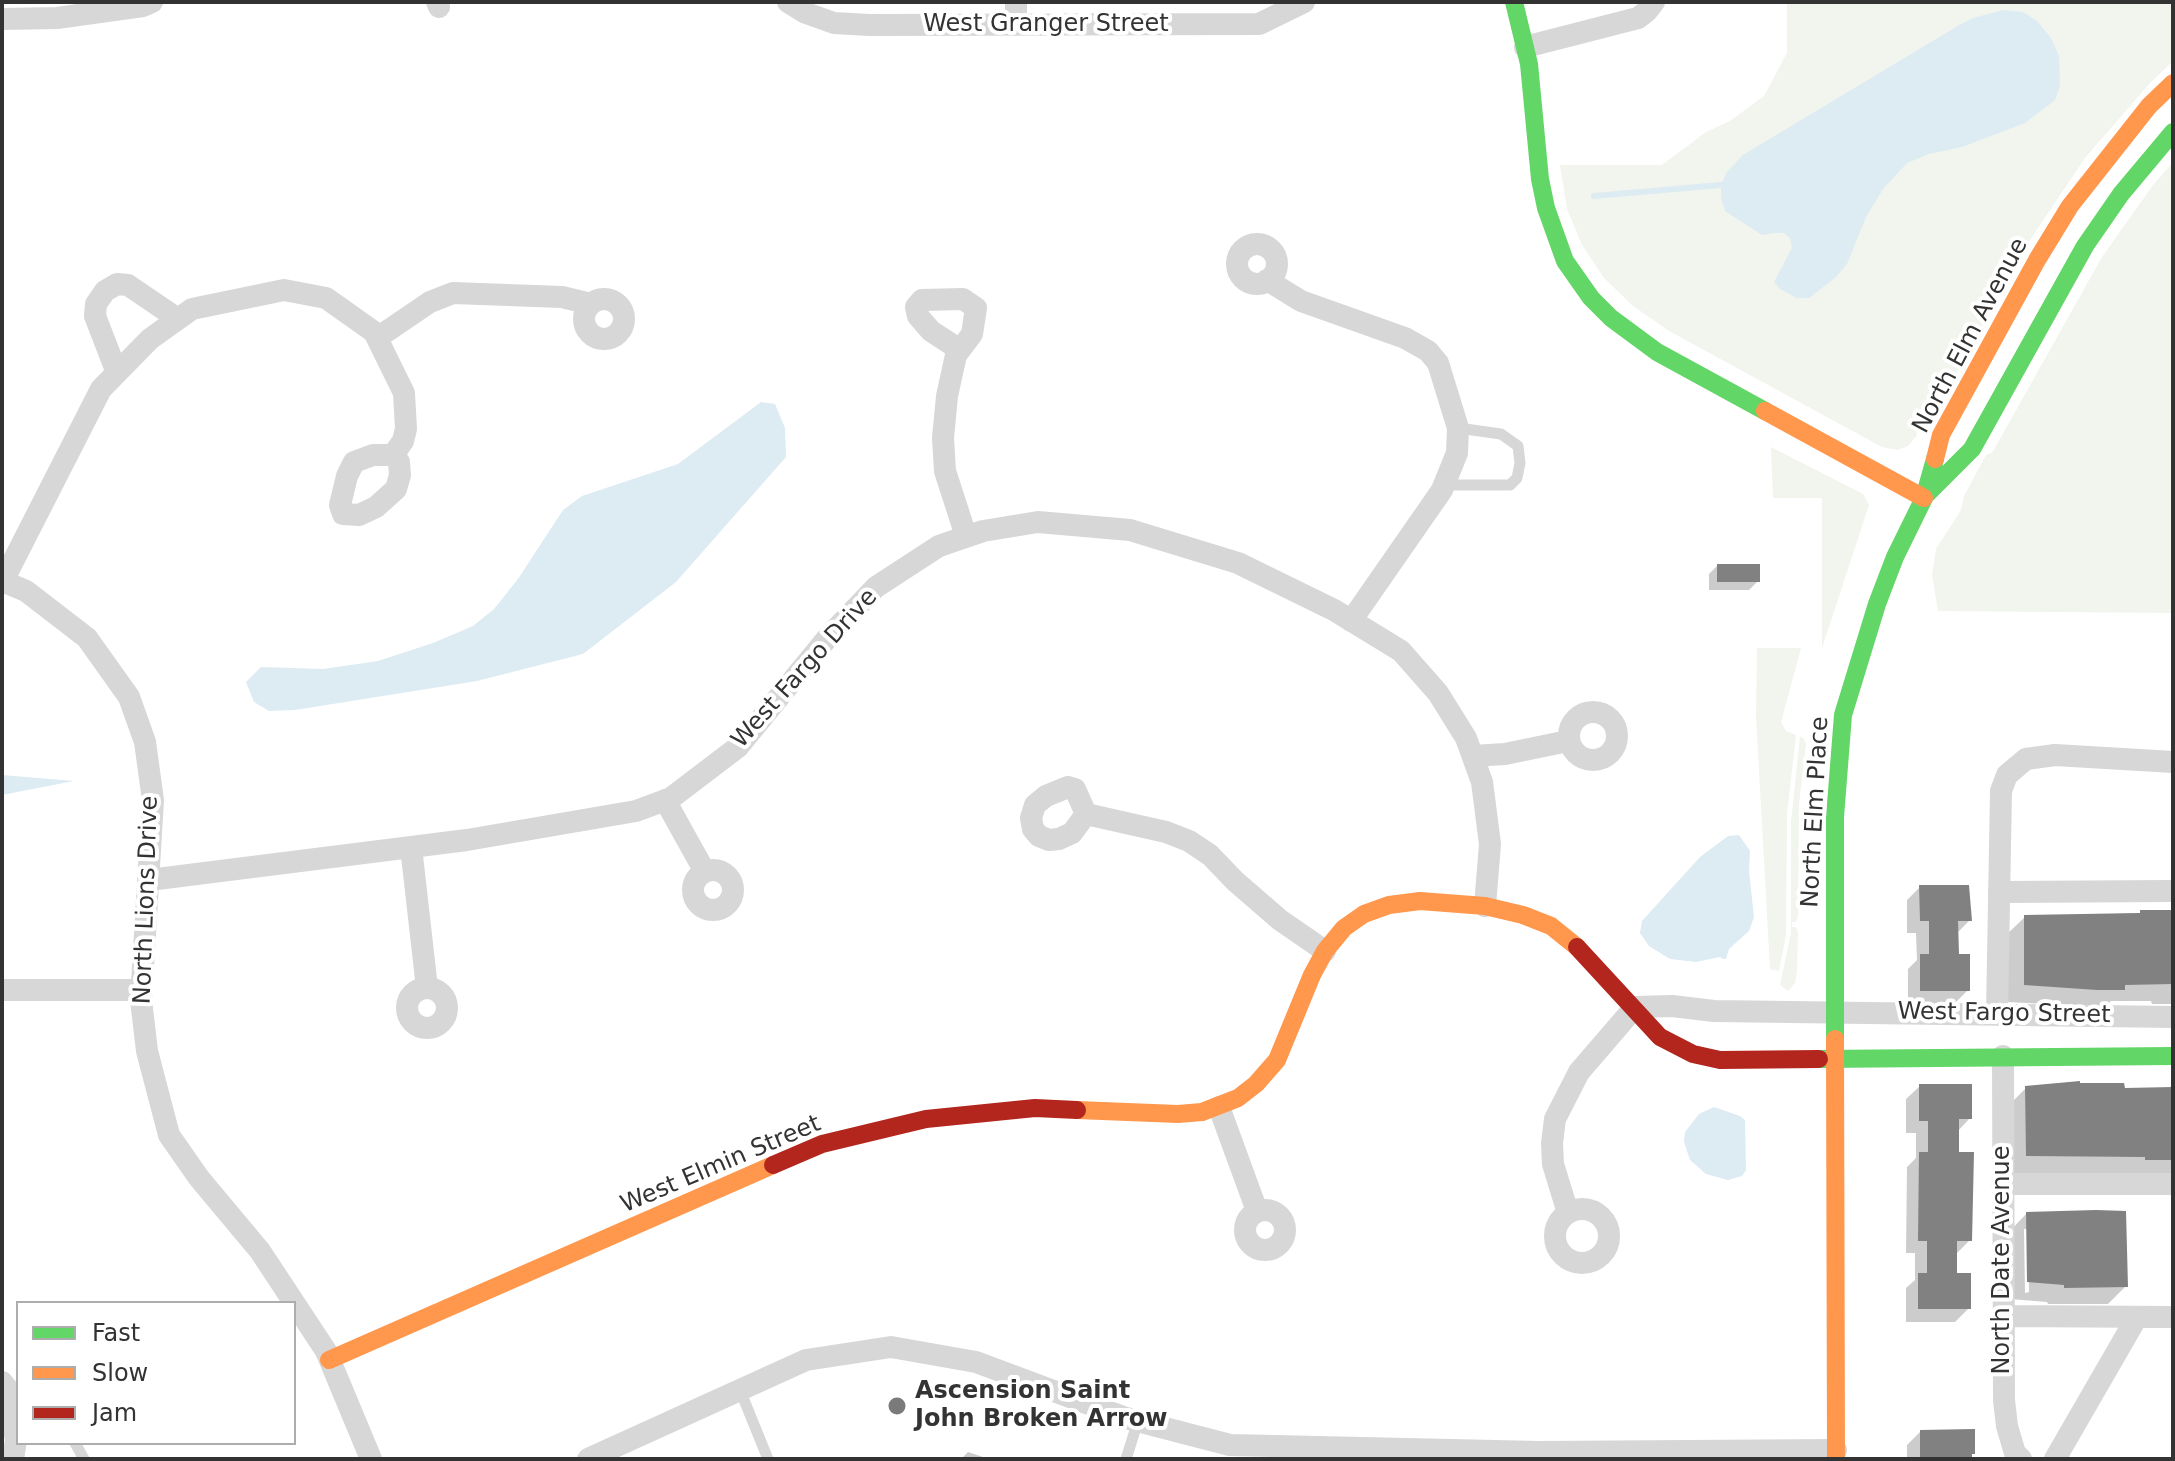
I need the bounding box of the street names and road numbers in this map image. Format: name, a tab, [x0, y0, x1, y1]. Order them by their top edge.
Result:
street label: West Granger Street	[923, 11, 1169, 39]
street label: North Elm Avenue	[1907, 234, 2035, 438]
street label: West Fargo Drive	[726, 584, 884, 754]
street label: North Elm Place	[1797, 716, 1835, 908]
street label: North Lions Drive	[129, 795, 165, 1005]
street label: West Fargo Street	[1897, 998, 2111, 1030]
street label: West Elmin Street	[617, 1110, 825, 1220]
street label: North Date Avenue	[1989, 1146, 2017, 1374]

